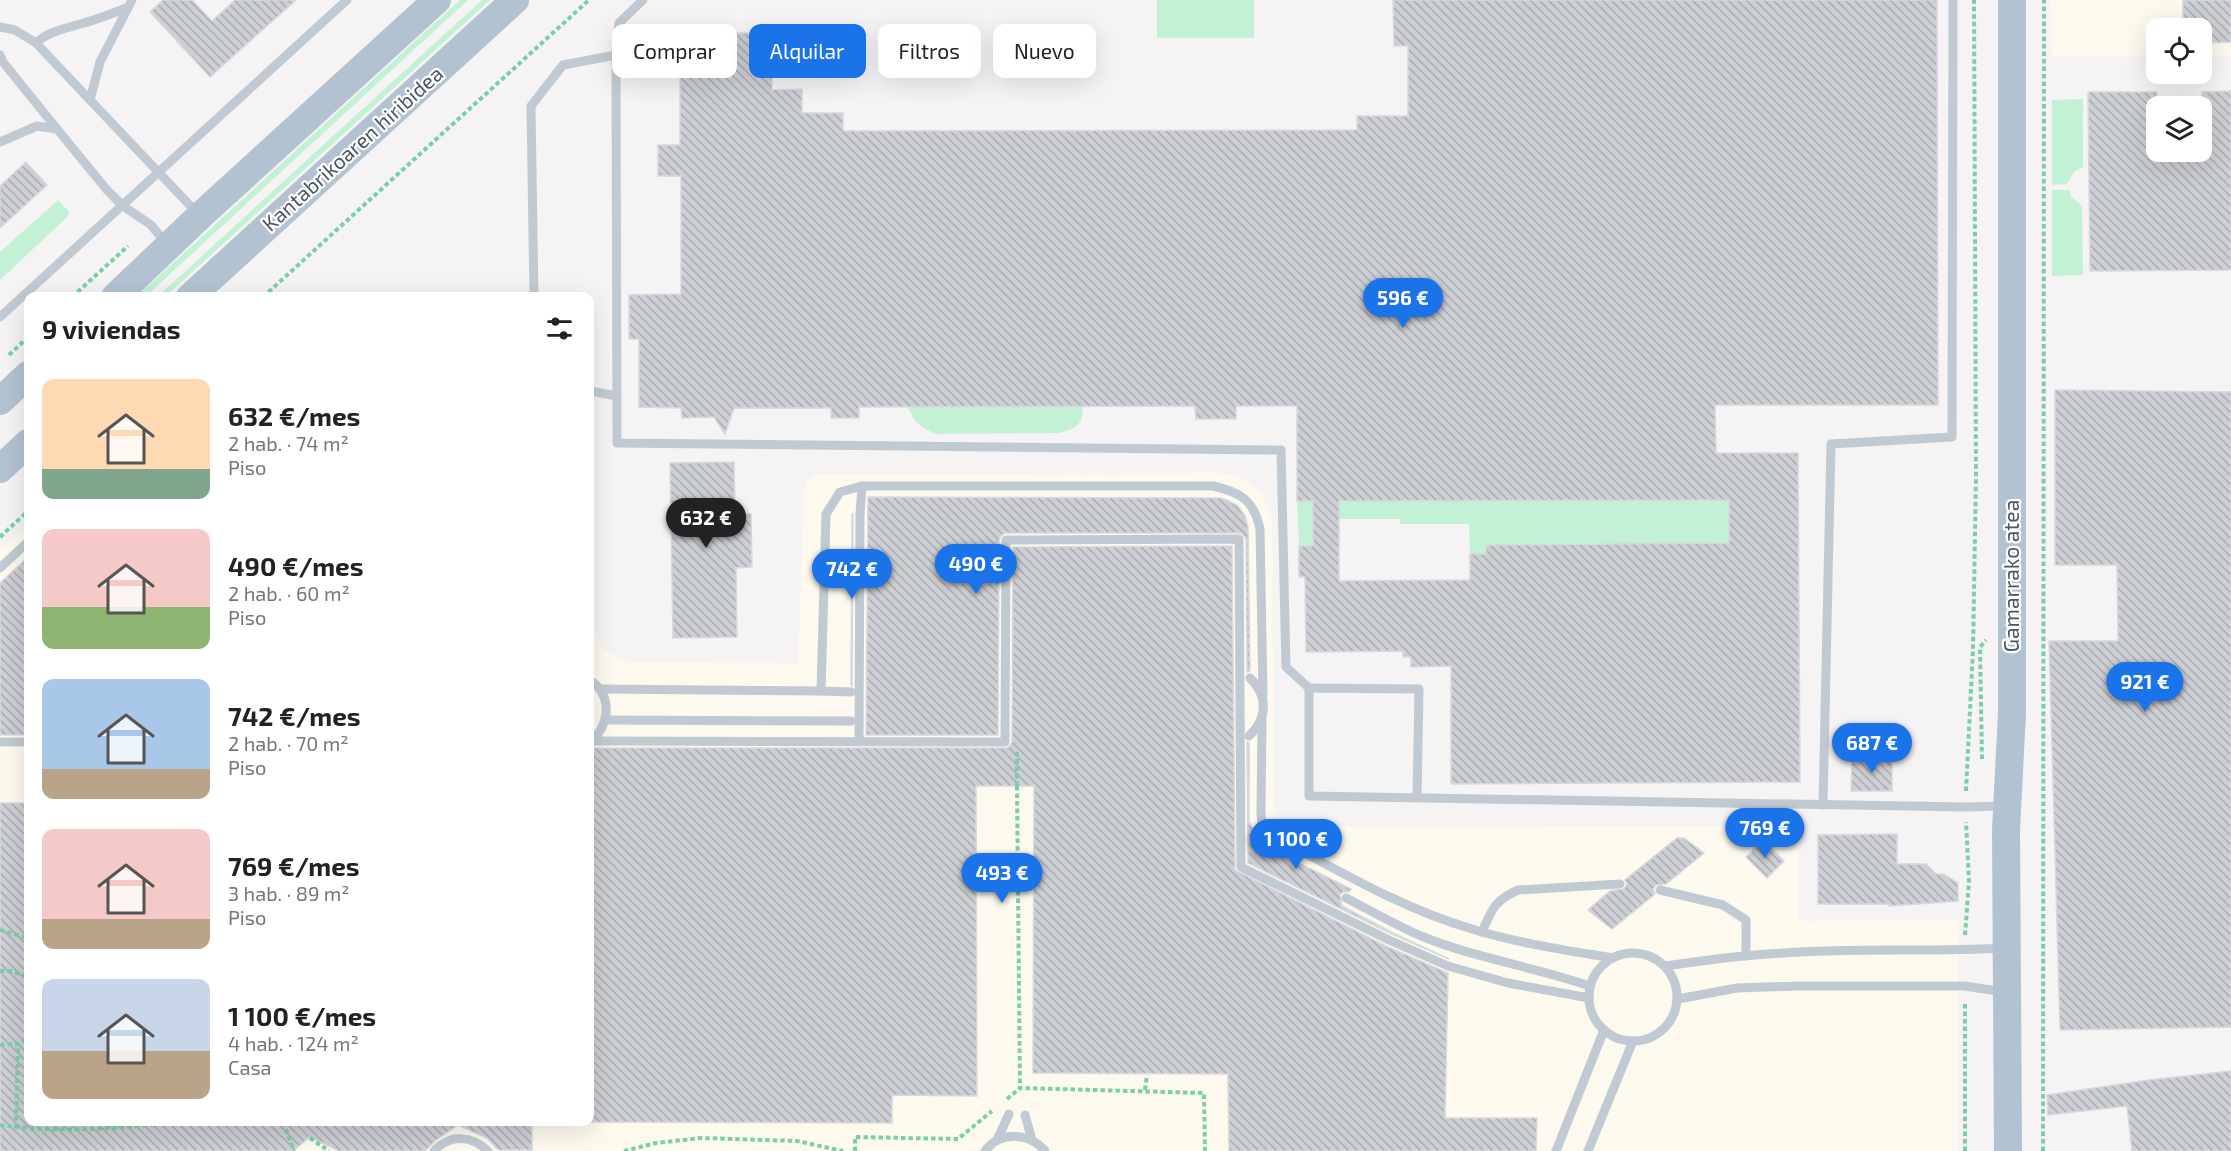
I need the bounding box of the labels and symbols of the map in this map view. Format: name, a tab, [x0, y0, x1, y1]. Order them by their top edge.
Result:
street label: Kantabrikoaren hiribidea	[257, 60, 447, 236]
pin: 596 €	[1361, 278, 1445, 329]
pin: 632 €	[664, 498, 748, 549]
street label: Gamarrako atea	[1998, 500, 2023, 652]
pin: 490 €	[934, 544, 1018, 595]
pin: 742 €	[810, 549, 894, 600]
pin: 921 €	[2103, 662, 2187, 713]
pin: 687 €	[1830, 723, 1914, 774]
pin: 769 €	[1723, 808, 1807, 859]
pin: 1 100 €	[1241, 819, 1351, 870]
pin: 493 €	[960, 853, 1044, 904]

